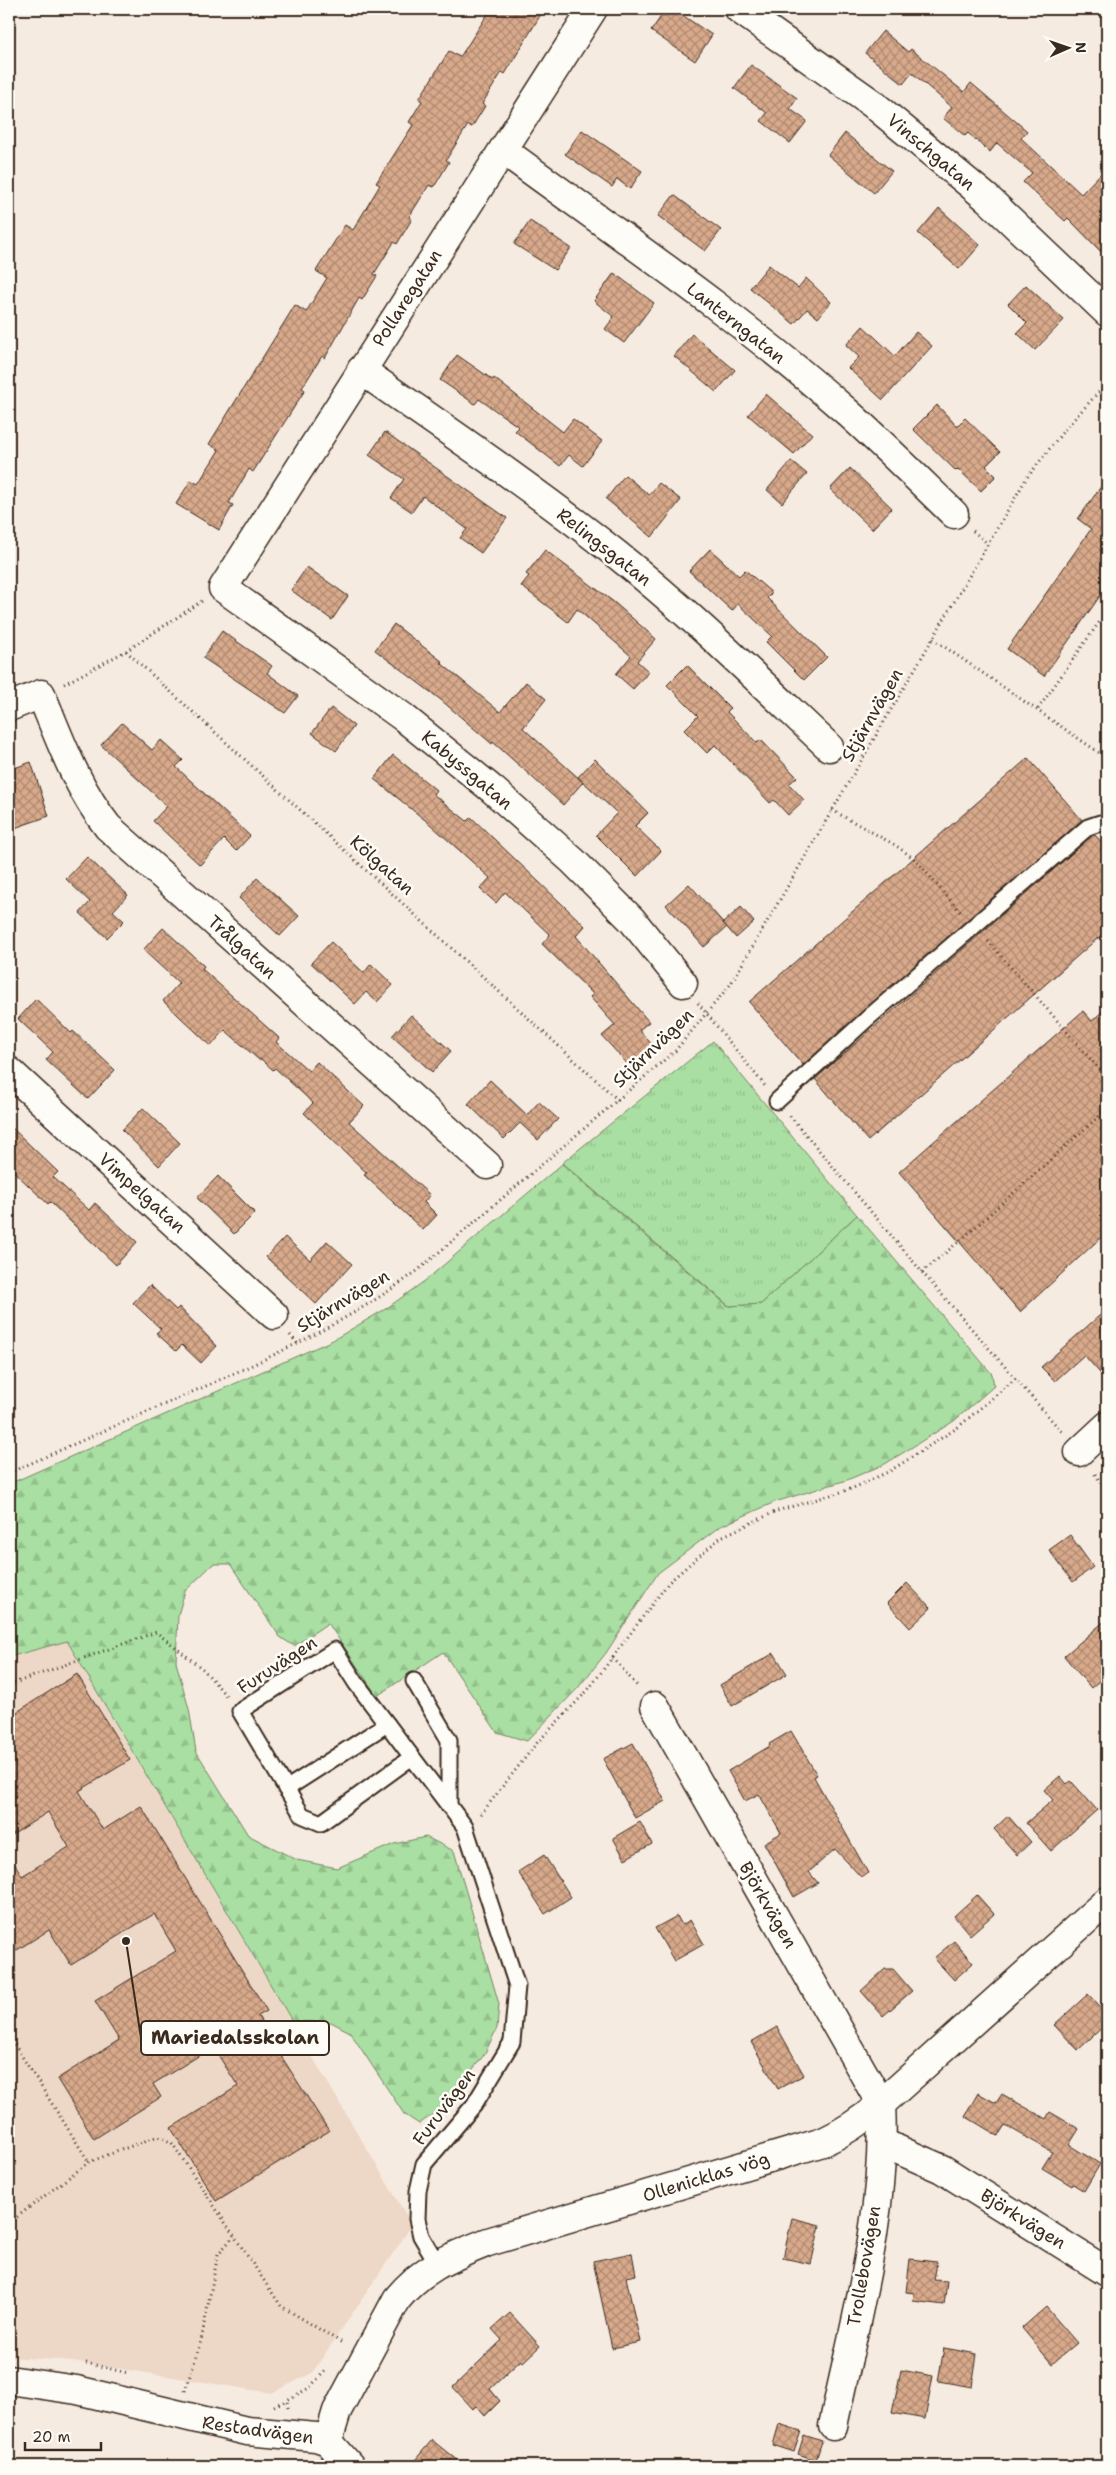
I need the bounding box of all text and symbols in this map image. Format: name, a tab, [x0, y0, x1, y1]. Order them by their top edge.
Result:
north arrow	[1044, 22, 1094, 72]
text: N	[1072, 42, 1090, 53]
street label: Vinschgatan	[882, 108, 980, 196]
street label: Pollaregatan	[367, 245, 447, 351]
street label: Lanterngatan	[682, 277, 790, 369]
street label: Relingsgatan	[552, 502, 656, 592]
street label: Stjärnvägen	[836, 664, 908, 766]
street label: Kabyssgatan	[416, 725, 518, 815]
street label: Kölgatan	[345, 830, 419, 900]
street label: Trålgatan	[203, 910, 281, 984]
street label: Stjärnvägen	[607, 1003, 699, 1093]
street label: Vimpelgatan	[93, 1147, 191, 1239]
street label: Stjärnvägen	[292, 1264, 394, 1338]
street label: Furuvägen	[233, 1630, 321, 1700]
street label: Björkvägen	[733, 1857, 803, 1953]
callout: Mariedalsskolan	[141, 2021, 329, 2055]
text: Mariedalsskolan	[151, 2025, 319, 2050]
street label: Furuvägen	[407, 2064, 481, 2150]
street label: Ollenicklas vög	[640, 2146, 772, 2208]
street label: Björkvägen	[976, 2183, 1070, 2255]
street label: Trollebovägen	[842, 2204, 886, 2328]
street label: Restadvägen	[201, 2410, 315, 2450]
scale bar	[25, 2420, 101, 2452]
text: 20 m	[32, 2427, 71, 2447]

